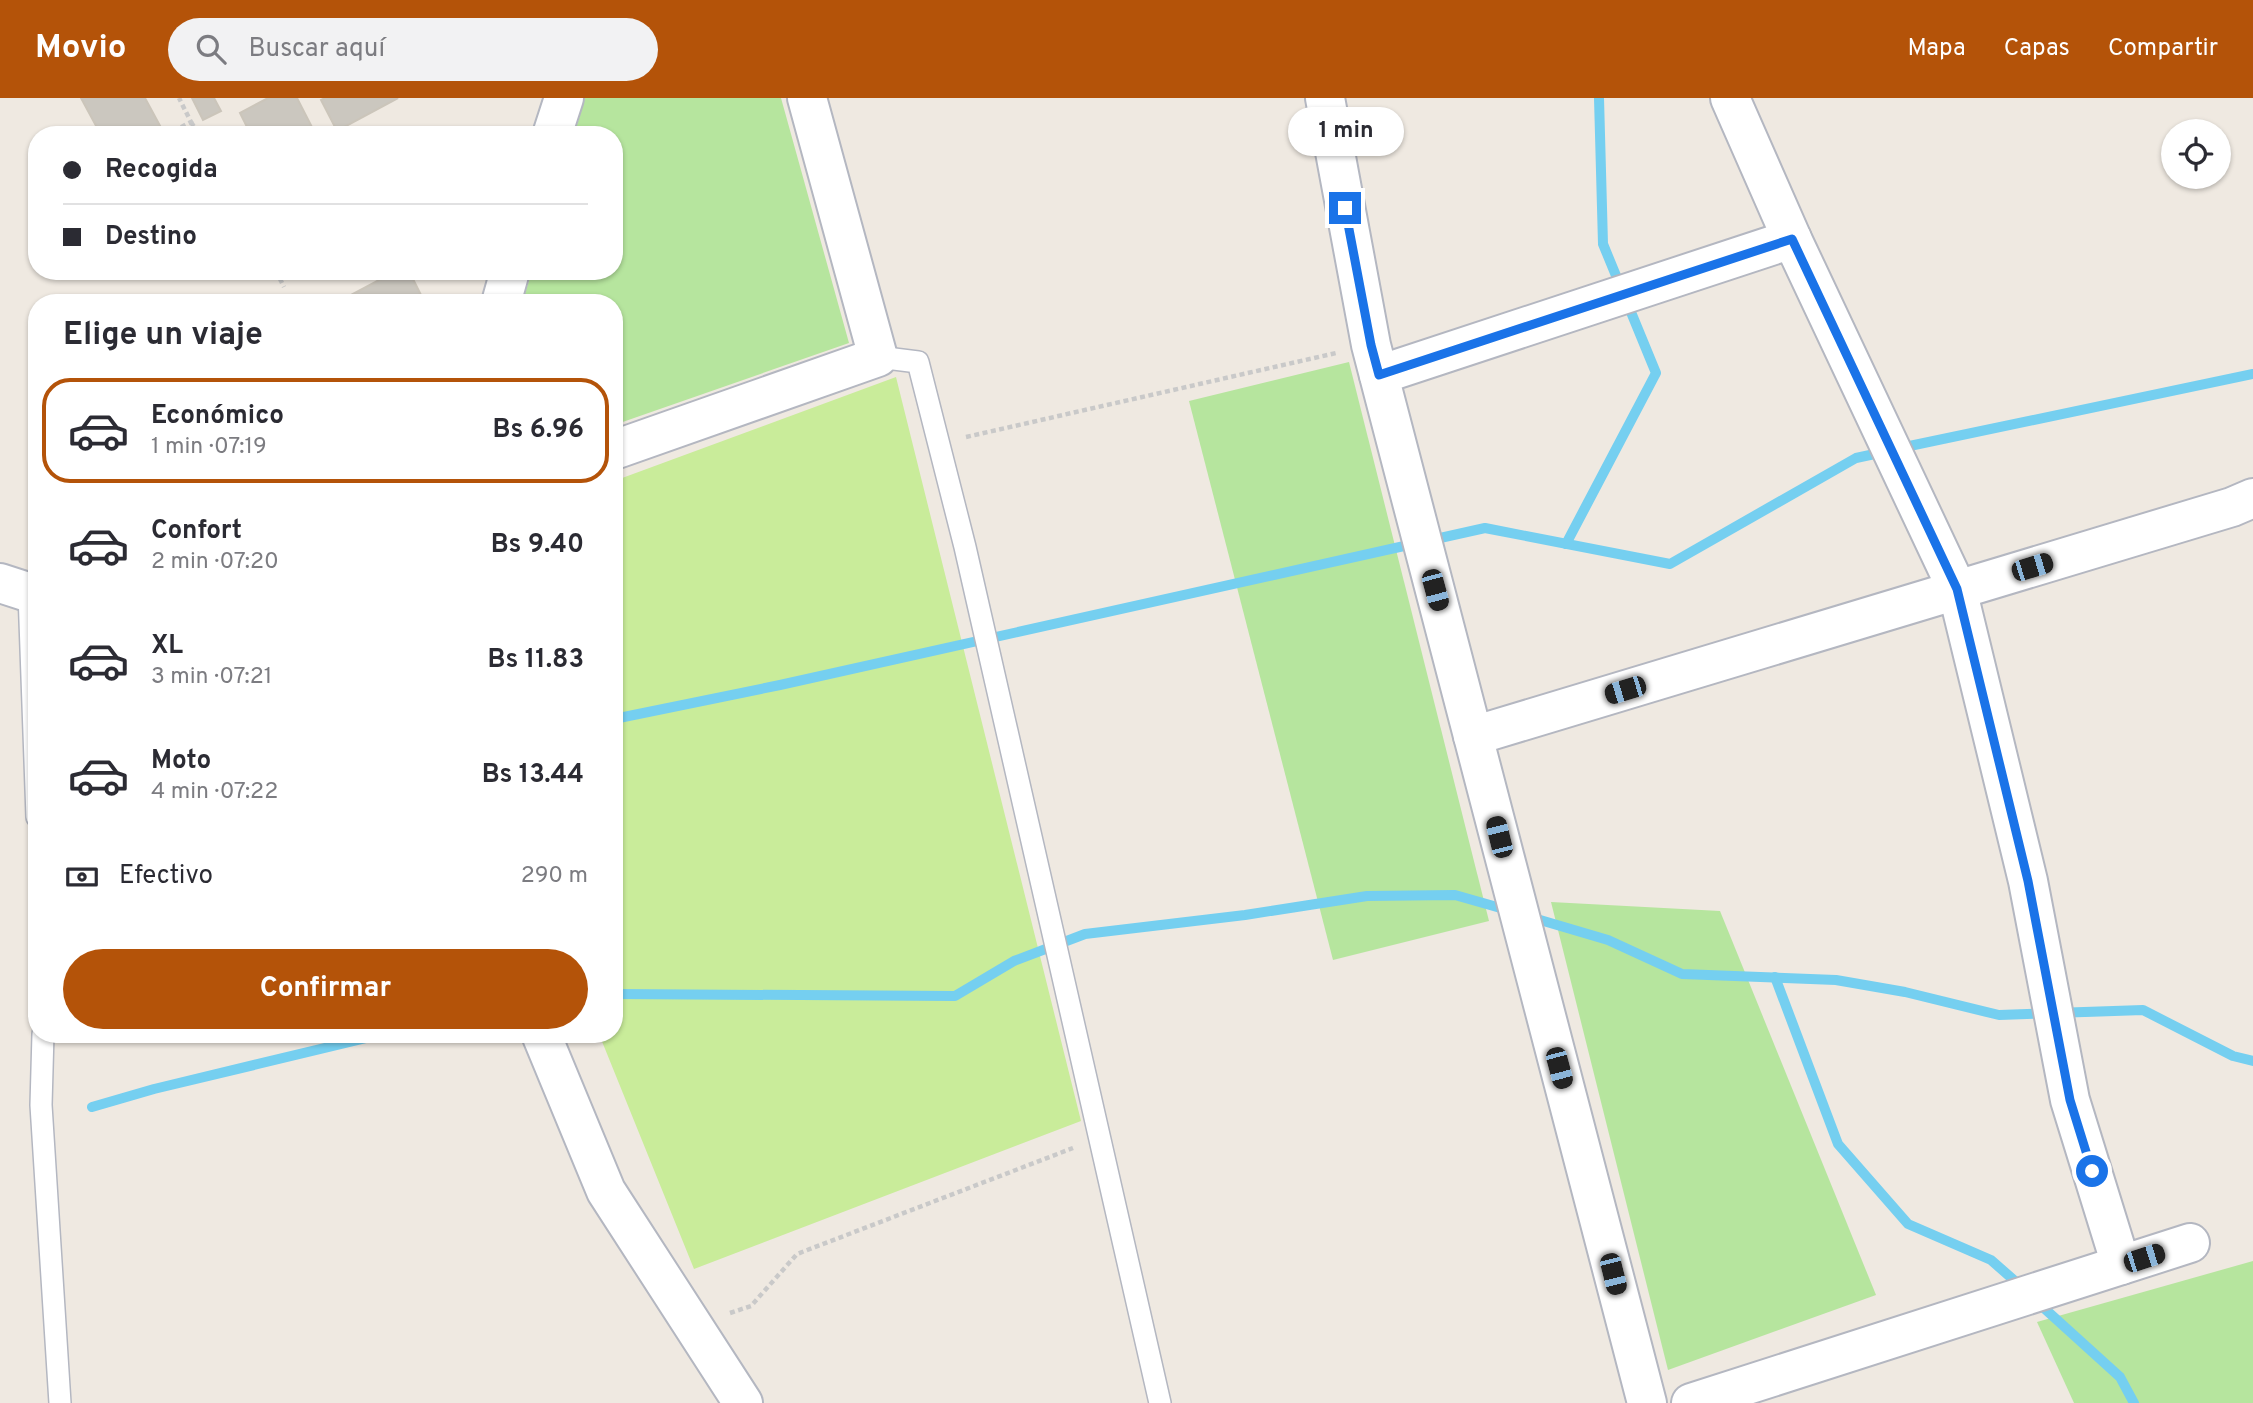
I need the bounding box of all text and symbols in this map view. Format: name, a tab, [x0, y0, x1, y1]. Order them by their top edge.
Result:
search box	[168, 18, 658, 81]
text: Movio	[35, 28, 126, 70]
icon: search	[192, 30, 230, 68]
text: Buscar aquí	[248, 33, 385, 66]
text: Mapa	[1908, 34, 1966, 64]
text: Capas	[2004, 34, 2070, 64]
text: Compartir	[2108, 34, 2218, 64]
callout: 1 min	[1287, 106, 1403, 155]
text: 1 min	[1318, 117, 1374, 146]
map controls	[2161, 119, 2231, 189]
button: locate	[2161, 119, 2231, 189]
text: Recogida	[105, 154, 218, 187]
route end	[1329, 192, 1361, 224]
text: Destino	[105, 221, 197, 254]
text: Elige un viaje	[63, 316, 263, 356]
icon: car	[67, 399, 130, 462]
text: Económico	[151, 400, 284, 433]
text: Bs 6.96	[493, 414, 584, 447]
text: 1 min · 07:19	[151, 433, 267, 462]
icon: car	[67, 514, 130, 577]
text: Confort	[151, 515, 242, 548]
text: Bs 9.40	[491, 529, 584, 562]
text: 2 min · 07:20	[151, 548, 279, 577]
car	[2009, 551, 2056, 583]
car	[1420, 567, 1451, 613]
icon: car	[67, 629, 130, 692]
text: XL	[151, 630, 183, 663]
text: Bs 11.83	[488, 644, 584, 677]
text: 3 min · 07:21	[151, 663, 272, 692]
car	[1602, 674, 1649, 706]
icon: car	[67, 744, 130, 807]
text: Moto	[151, 745, 211, 778]
text: Bs 13.44	[482, 759, 584, 792]
text: 4 min · 07:22	[151, 778, 278, 807]
car	[1484, 814, 1515, 860]
icon: cash	[63, 858, 101, 896]
text: Efectivo	[119, 860, 213, 893]
text: 290 m	[521, 862, 588, 891]
button: Confirmar	[63, 949, 588, 1029]
car	[1544, 1045, 1575, 1091]
route start	[2076, 1155, 2108, 1187]
car	[2121, 1242, 2168, 1274]
car	[1598, 1251, 1629, 1297]

